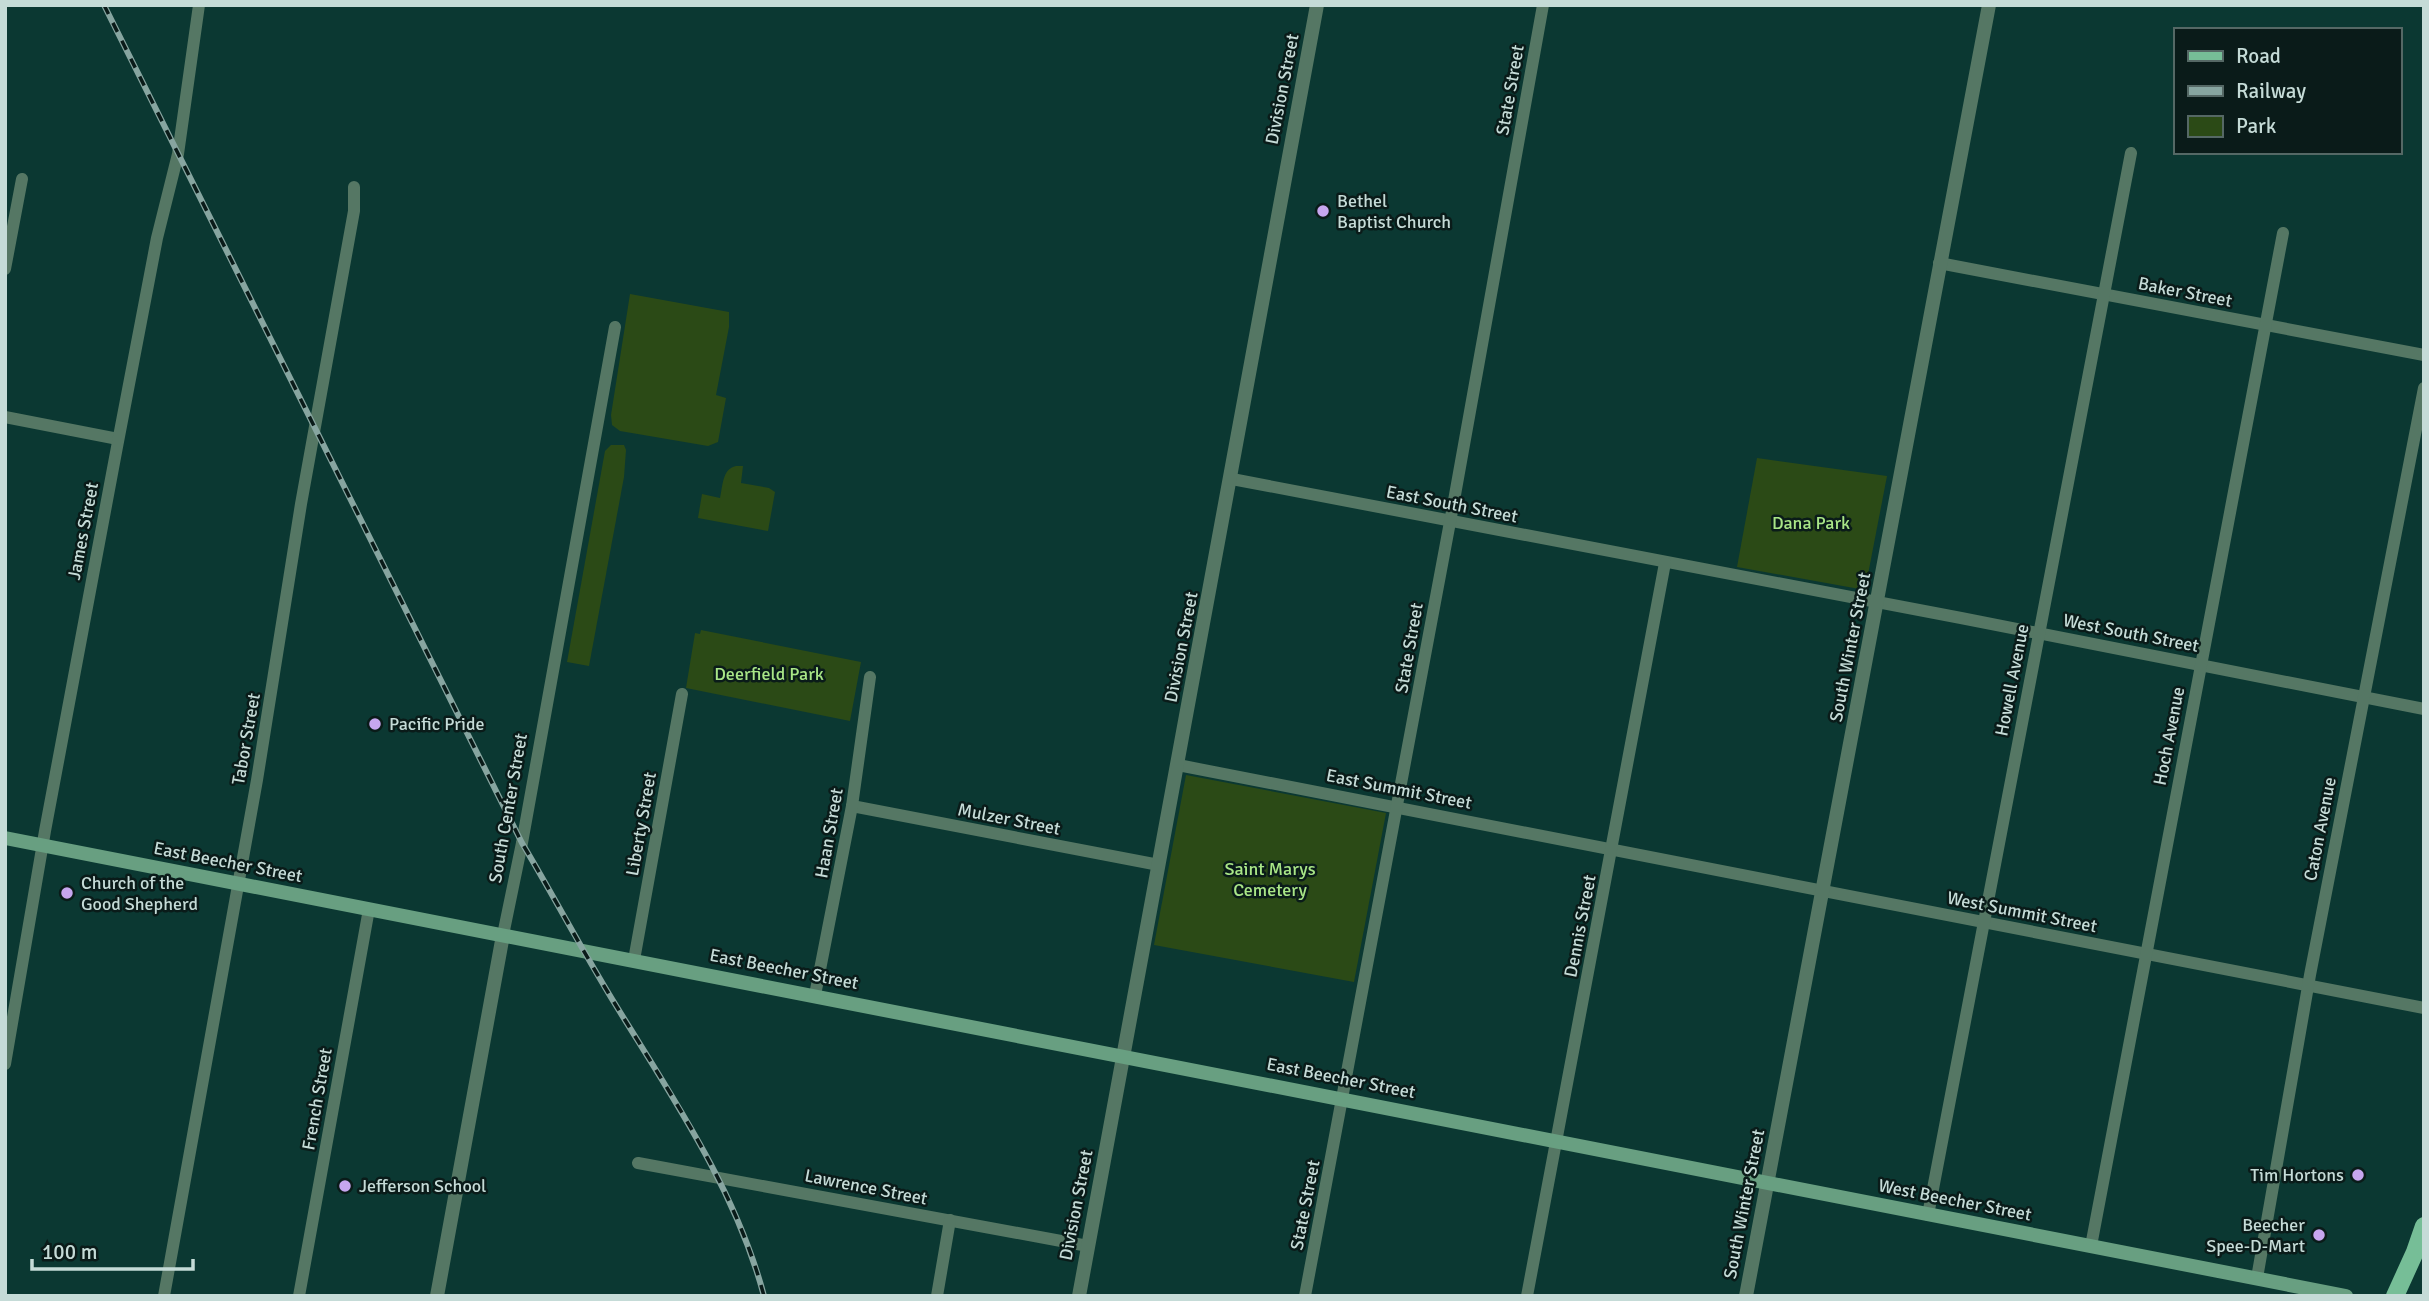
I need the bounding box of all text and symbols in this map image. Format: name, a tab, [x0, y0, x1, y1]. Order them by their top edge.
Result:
legend	[2174, 28, 2401, 154]
street label: Division Street	[1261, 32, 1303, 146]
street label: State Street	[1491, 43, 1529, 137]
text: Road	[2236, 43, 2281, 69]
text: Railway	[2236, 78, 2306, 104]
text: Park	[2236, 113, 2277, 139]
place label: Bethel Baptist Church	[1337, 190, 1451, 233]
marker: Bethel Baptist Church	[1315, 203, 1331, 219]
street label: Baker Street	[2136, 272, 2234, 312]
street label: James Street	[63, 480, 103, 582]
street label: East South Street	[1384, 480, 1520, 528]
park label: Dana Park	[1772, 512, 1850, 534]
street label: South Winter Street	[1825, 570, 1875, 724]
street label: Division Street	[1160, 590, 1202, 704]
street label: State Street	[1390, 601, 1428, 695]
street label: West South Street	[2061, 609, 2201, 657]
street label: Howell Avenue	[1990, 622, 2034, 738]
park label: Deerfield Park	[714, 663, 824, 685]
street label: Hoch Avenue	[2149, 685, 2189, 787]
street label: Tabor Street	[227, 691, 265, 787]
place label: Pacific Pride	[389, 713, 485, 735]
marker: Pacific Pride	[367, 716, 383, 732]
street label: South Center Street	[484, 732, 532, 884]
street label: East Summit Street	[1324, 764, 1474, 814]
street label: Liberty Street	[621, 770, 661, 878]
street label: Caton Avenue	[2299, 775, 2341, 883]
street label: Haan Street	[810, 786, 848, 880]
street label: Mulzer Street	[956, 798, 1062, 840]
street label: East Beecher Street	[152, 837, 304, 887]
park label: Saint Marys Cemetery	[1224, 858, 1316, 901]
place label: Church of the Good Shepherd	[81, 872, 198, 915]
street label: Dennis Street	[1559, 873, 1601, 979]
marker: Church of the Good Shepherd	[59, 885, 75, 901]
street label: West Summit Street	[1945, 887, 2099, 937]
street label: East Beecher Street	[708, 944, 860, 994]
street label: French Street	[297, 1046, 337, 1152]
street label: East Beecher Street	[1265, 1053, 1417, 1103]
street label: South Winter Street	[1719, 1127, 1769, 1281]
street label: Division Street	[1055, 1148, 1097, 1262]
street label: State Street	[1285, 1158, 1325, 1252]
street label: Lawrence Street	[803, 1164, 929, 1210]
place label: Tim Hortons	[2250, 1164, 2344, 1186]
marker: Tim Hortons	[2350, 1167, 2366, 1183]
street label: West Beecher Street	[1877, 1174, 2033, 1226]
place label: Jefferson School	[359, 1175, 486, 1197]
marker: Jefferson School	[337, 1178, 353, 1194]
place label: Beecher Spee-D-Mart	[2206, 1214, 2305, 1257]
marker: Beecher Spee-D-Mart	[2311, 1227, 2327, 1243]
scale bar	[32, 1228, 192, 1272]
text: 100 m	[42, 1239, 97, 1265]

